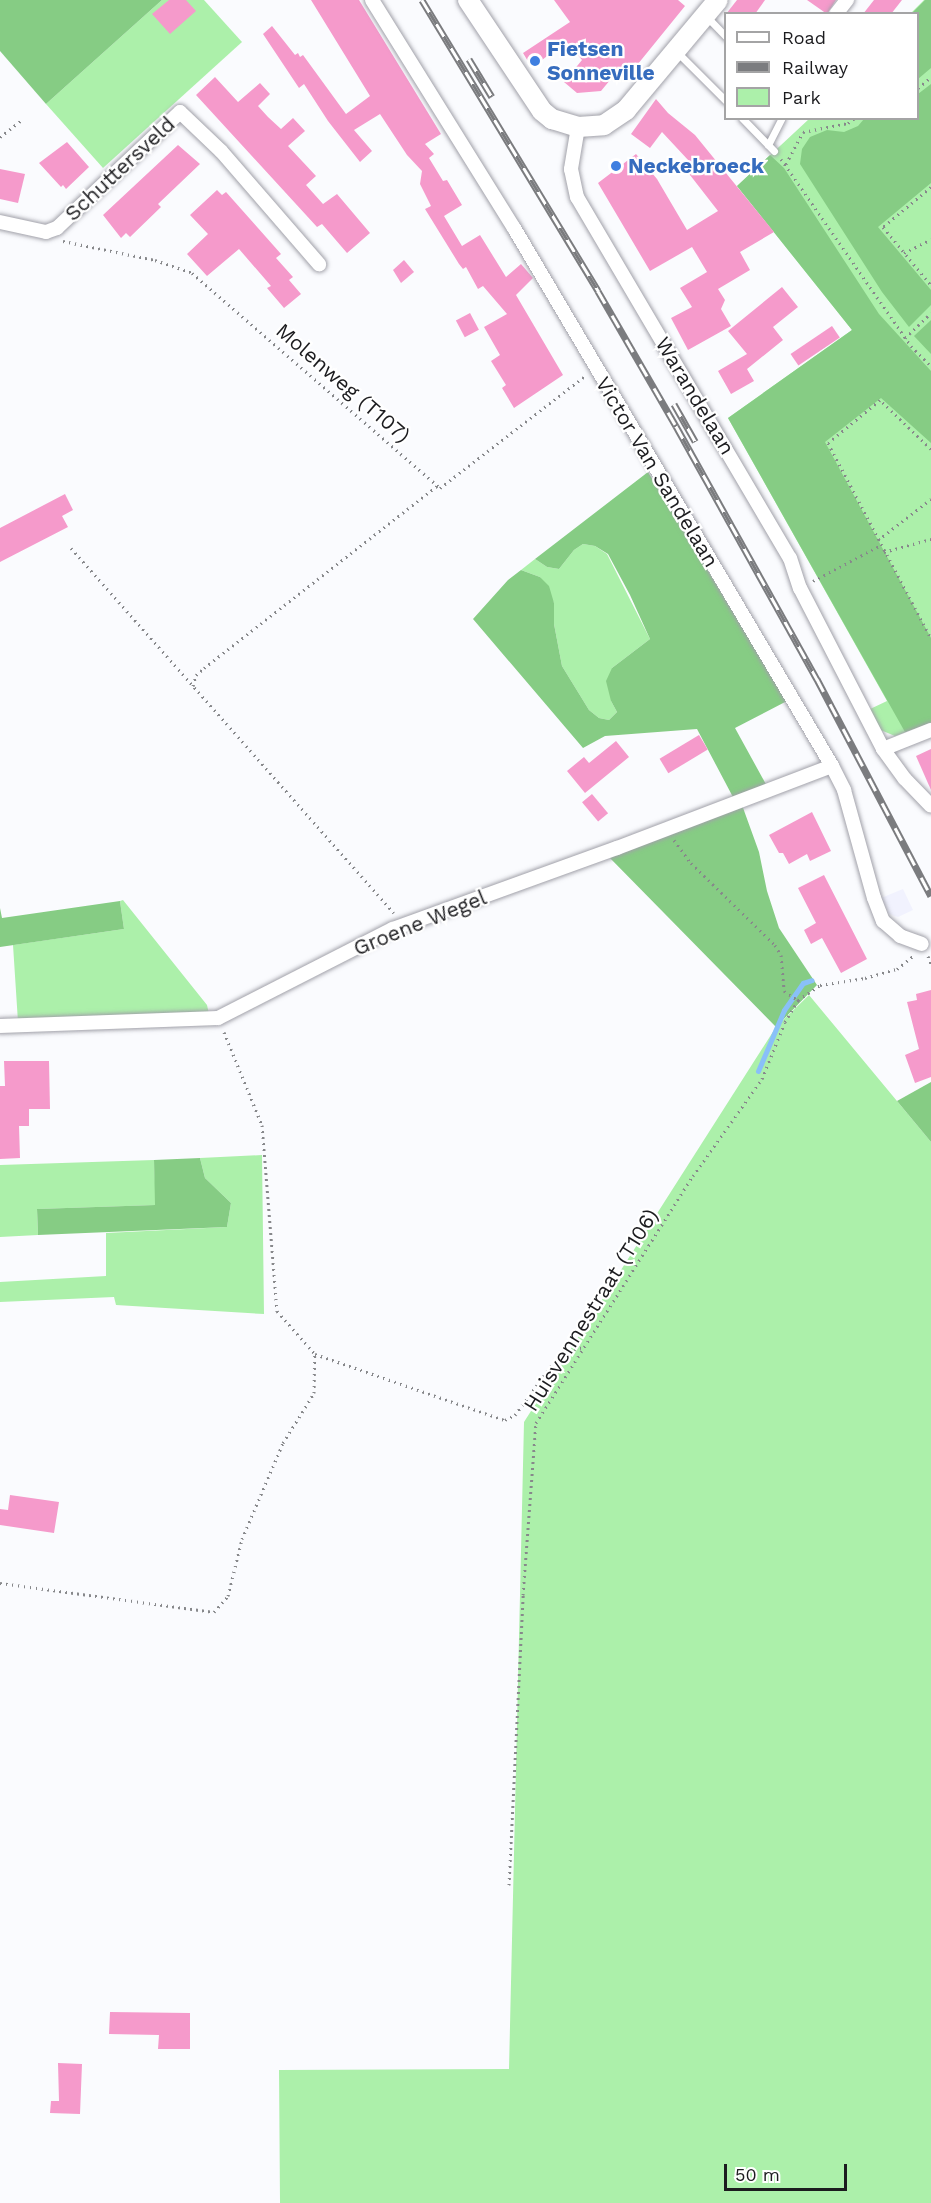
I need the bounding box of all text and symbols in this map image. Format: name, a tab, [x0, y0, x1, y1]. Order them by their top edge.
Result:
legend	[724, 12, 919, 120]
text: Road	[782, 27, 826, 48]
place label: Fietsen Sonneville	[547, 36, 655, 86]
marker: Fietsen Sonneville	[528, 54, 542, 68]
text: Railway	[782, 57, 848, 78]
text: Park	[782, 87, 821, 108]
street label: Schuttersveld	[60, 112, 180, 226]
place label: Neckebroeck	[628, 153, 764, 179]
marker: Neckebroeck	[609, 159, 623, 173]
street label: Molenweg (T107)	[271, 318, 415, 448]
street label: Warandelaan	[650, 333, 740, 459]
street label: Victor Van Sandelaan	[590, 372, 724, 572]
street label: Groene Wegel	[350, 885, 490, 961]
street label: Huisvennestraat (T106)	[518, 1204, 664, 1416]
scale bar	[727, 2152, 850, 2190]
text: 50 m	[735, 2164, 780, 2185]

